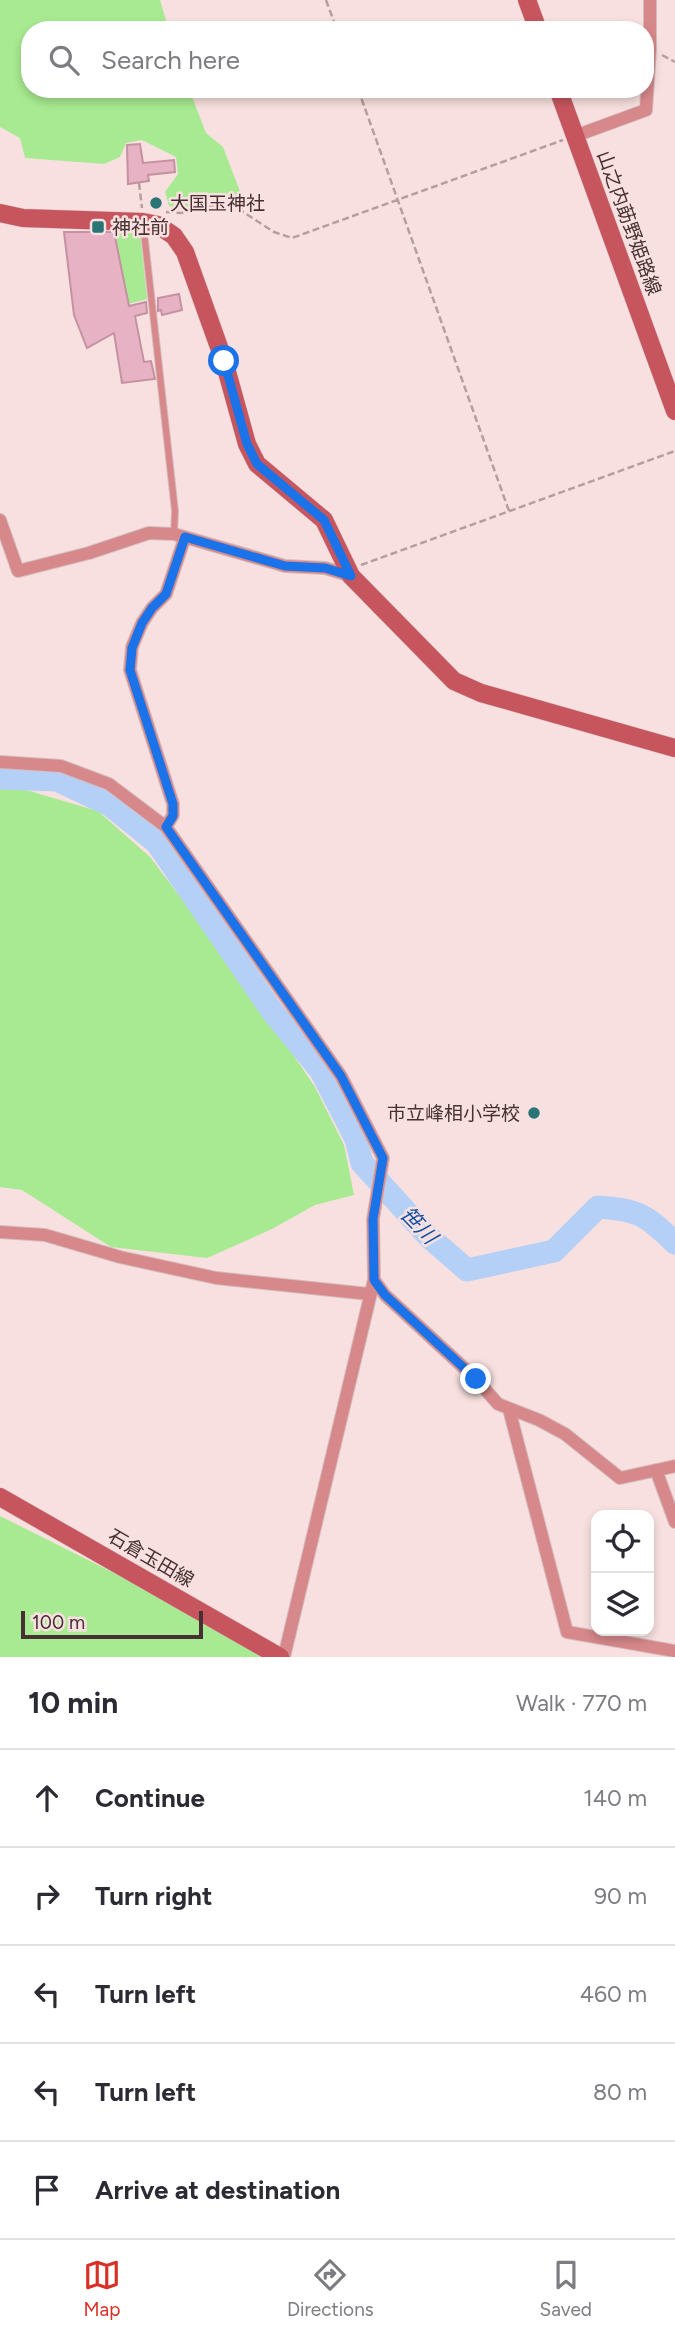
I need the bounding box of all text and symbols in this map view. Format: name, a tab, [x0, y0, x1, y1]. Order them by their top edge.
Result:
search box	[21, 21, 654, 98]
icon: search	[45, 41, 83, 79]
text: Search here	[101, 44, 240, 76]
street label: 山之内莇野姫路線	[592, 148, 666, 298]
place label: 大国玉神社	[170, 192, 265, 215]
marker: 大国玉神社	[148, 195, 164, 211]
place label: 神社前	[112, 216, 169, 239]
marker: 神社前	[90, 219, 106, 235]
route start	[208, 345, 239, 376]
place label: 市立峰相小学校	[387, 1102, 520, 1125]
marker: 市立峰相小学校	[526, 1105, 542, 1121]
water label: 笹川	[395, 1201, 444, 1250]
route end	[460, 1363, 491, 1394]
map controls	[591, 1510, 654, 1636]
button: locate	[591, 1510, 654, 1573]
street label: 石倉玉田線	[104, 1524, 198, 1592]
button: layers	[591, 1573, 654, 1636]
scale bar	[21, 1608, 203, 1640]
text: 100 m	[32, 1611, 85, 1634]
text: 10 min	[28, 1684, 118, 1721]
text: Walk · 770 m	[516, 1689, 647, 1717]
icon: ahead	[28, 1779, 66, 1817]
text: Continue	[95, 1782, 205, 1814]
text: 140 m	[583, 1784, 647, 1812]
icon: right	[28, 1877, 66, 1915]
text: Turn right	[95, 1880, 212, 1912]
text: 90 m	[594, 1882, 647, 1910]
icon: left	[28, 1975, 66, 2013]
text: Turn left	[95, 1978, 196, 2010]
text: 460 m	[580, 1980, 647, 2008]
icon: left	[28, 2073, 66, 2111]
text: Turn left	[95, 2076, 196, 2108]
text: 80 m	[593, 2078, 647, 2106]
icon: arrive	[28, 2171, 66, 2209]
text: Arrive at destination	[95, 2174, 340, 2206]
tab: Map	[83, 2256, 121, 2321]
tab: Directions	[287, 2256, 374, 2321]
tab: Saved	[540, 2256, 592, 2321]

